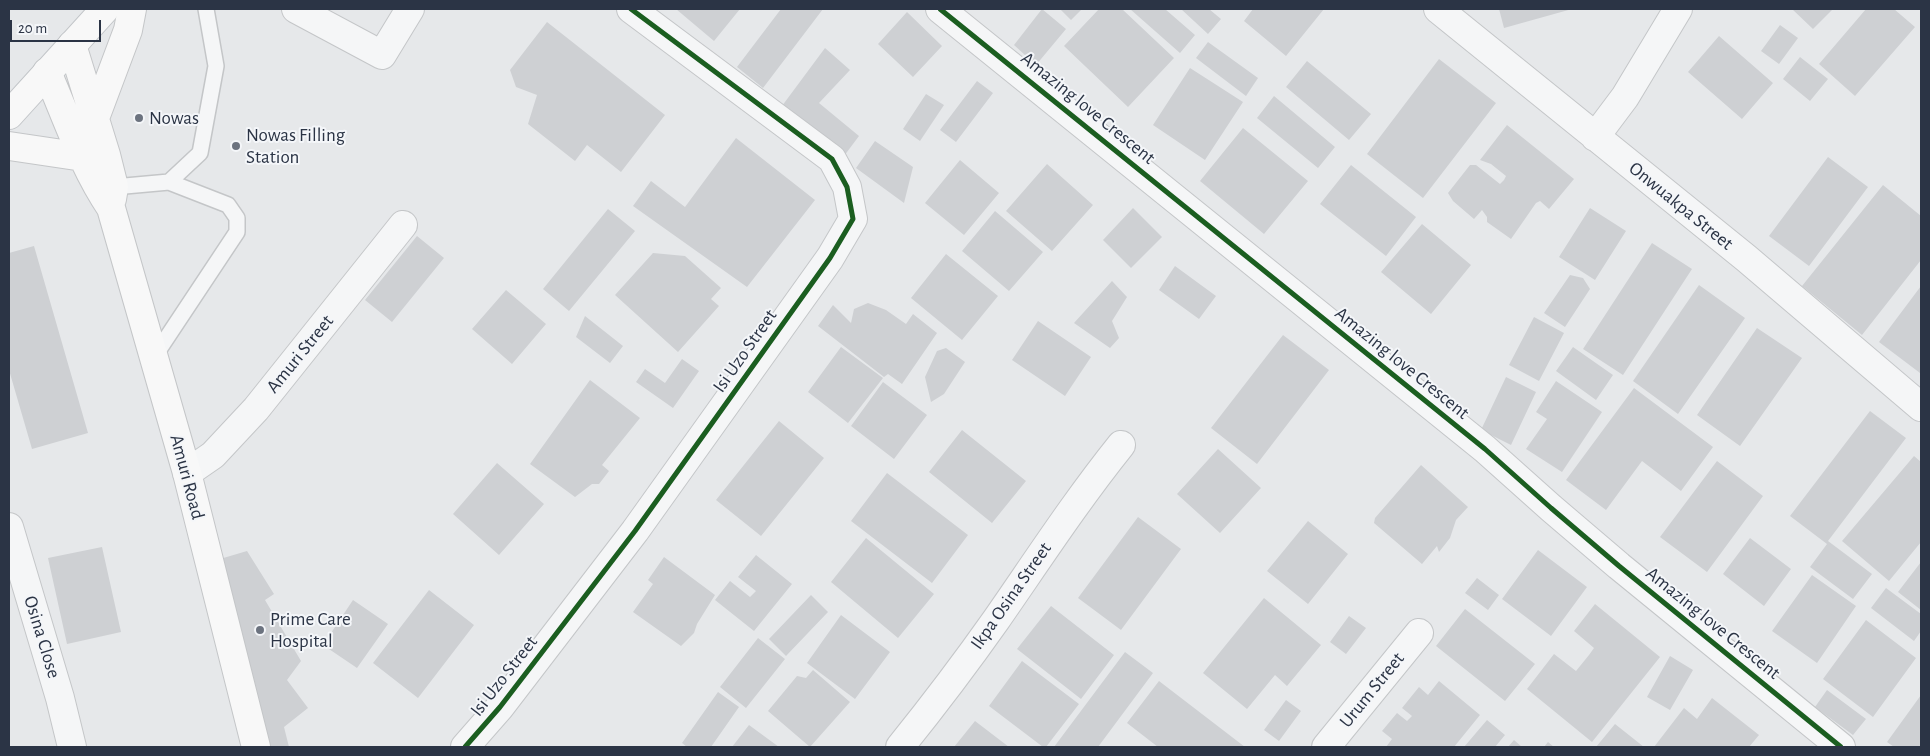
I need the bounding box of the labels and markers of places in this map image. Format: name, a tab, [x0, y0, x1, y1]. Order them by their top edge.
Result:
place label: Nowas	[149, 107, 199, 129]
marker: Nowas	[133, 112, 145, 124]
place label: Nowas Filling Station	[246, 124, 345, 168]
marker: Nowas Filling Station	[230, 140, 242, 152]
place label: Prime Care Hospital	[270, 608, 351, 652]
marker: Prime Care Hospital	[254, 624, 266, 636]

